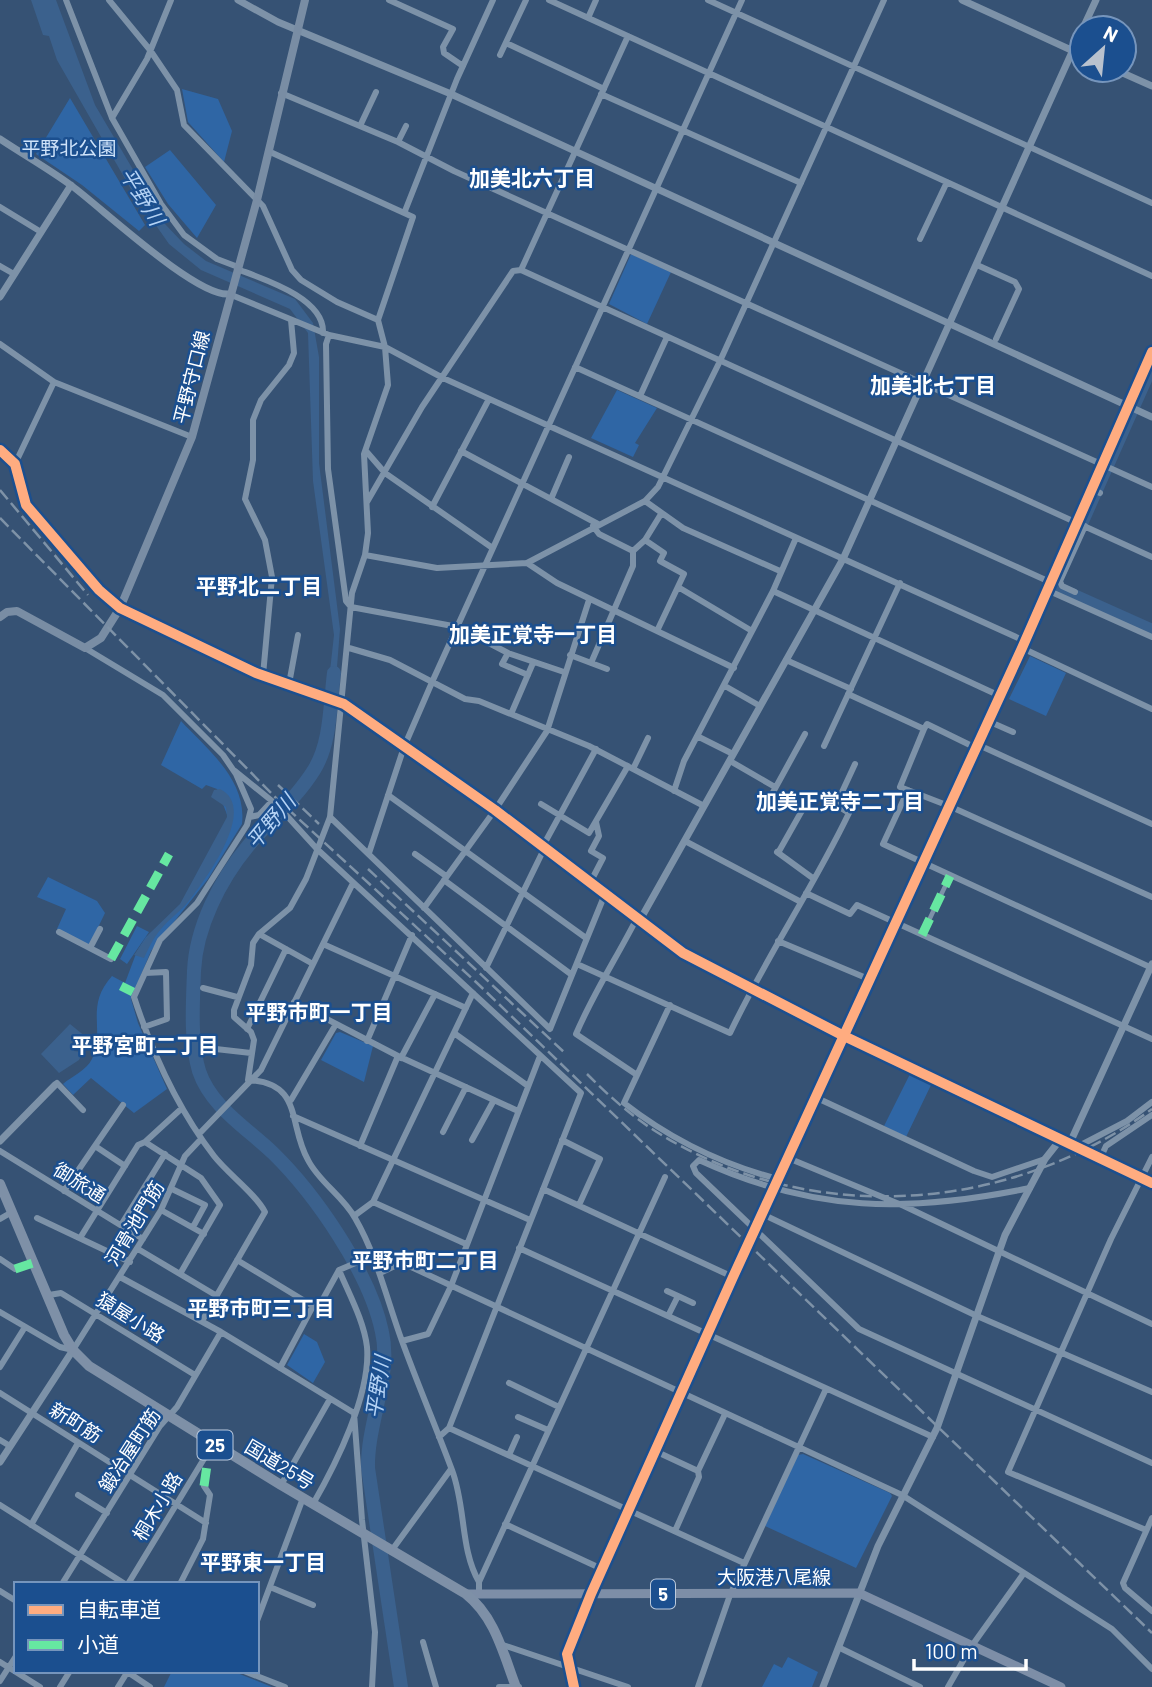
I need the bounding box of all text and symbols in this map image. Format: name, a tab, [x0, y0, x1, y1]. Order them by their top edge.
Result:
north arrow	[1068, 14, 1138, 84]
text: N	[1100, 20, 1122, 47]
park label: 平野北公園	[21, 136, 117, 159]
water label: 平野川	[116, 163, 171, 231]
district label: 加美北六丁目	[469, 165, 595, 190]
street label: 平野守口線	[168, 328, 214, 426]
district label: 加美北七丁目	[870, 372, 996, 397]
district label: 平野北二丁目	[196, 573, 322, 598]
district label: 加美正覚寺一丁目	[449, 621, 617, 646]
water label: 平野川	[240, 787, 301, 853]
district label: 加美正覚寺二丁目	[756, 788, 924, 813]
district label: 平野市町一丁目	[246, 999, 393, 1024]
district label: 平野宮町二丁目	[72, 1032, 219, 1057]
street label: 御旅通	[50, 1157, 110, 1207]
street label: 河骨池門筋	[100, 1176, 168, 1270]
district label: 平野市町二丁目	[352, 1247, 499, 1272]
street label: 猿屋小路	[93, 1287, 169, 1347]
district label: 平野市町三丁目	[188, 1295, 335, 1320]
water label: 平野川	[360, 1352, 395, 1420]
street label: 新町筋	[46, 1397, 106, 1447]
street label: 鍛冶屋町筋	[93, 1404, 165, 1496]
road number: 25	[198, 1430, 232, 1460]
street label: 国道25号	[241, 1434, 319, 1494]
street label: 桐木小路	[128, 1467, 186, 1545]
district label: 平野東一丁目	[200, 1549, 326, 1574]
street label: 大阪港八尾線	[717, 1565, 831, 1588]
road number: 5	[651, 1580, 675, 1609]
legend	[14, 1582, 259, 1673]
text: 自転車道	[77, 1596, 161, 1621]
scale bar	[914, 1628, 1026, 1672]
text: 小道	[77, 1631, 119, 1656]
text: 100 m	[925, 1638, 978, 1663]

